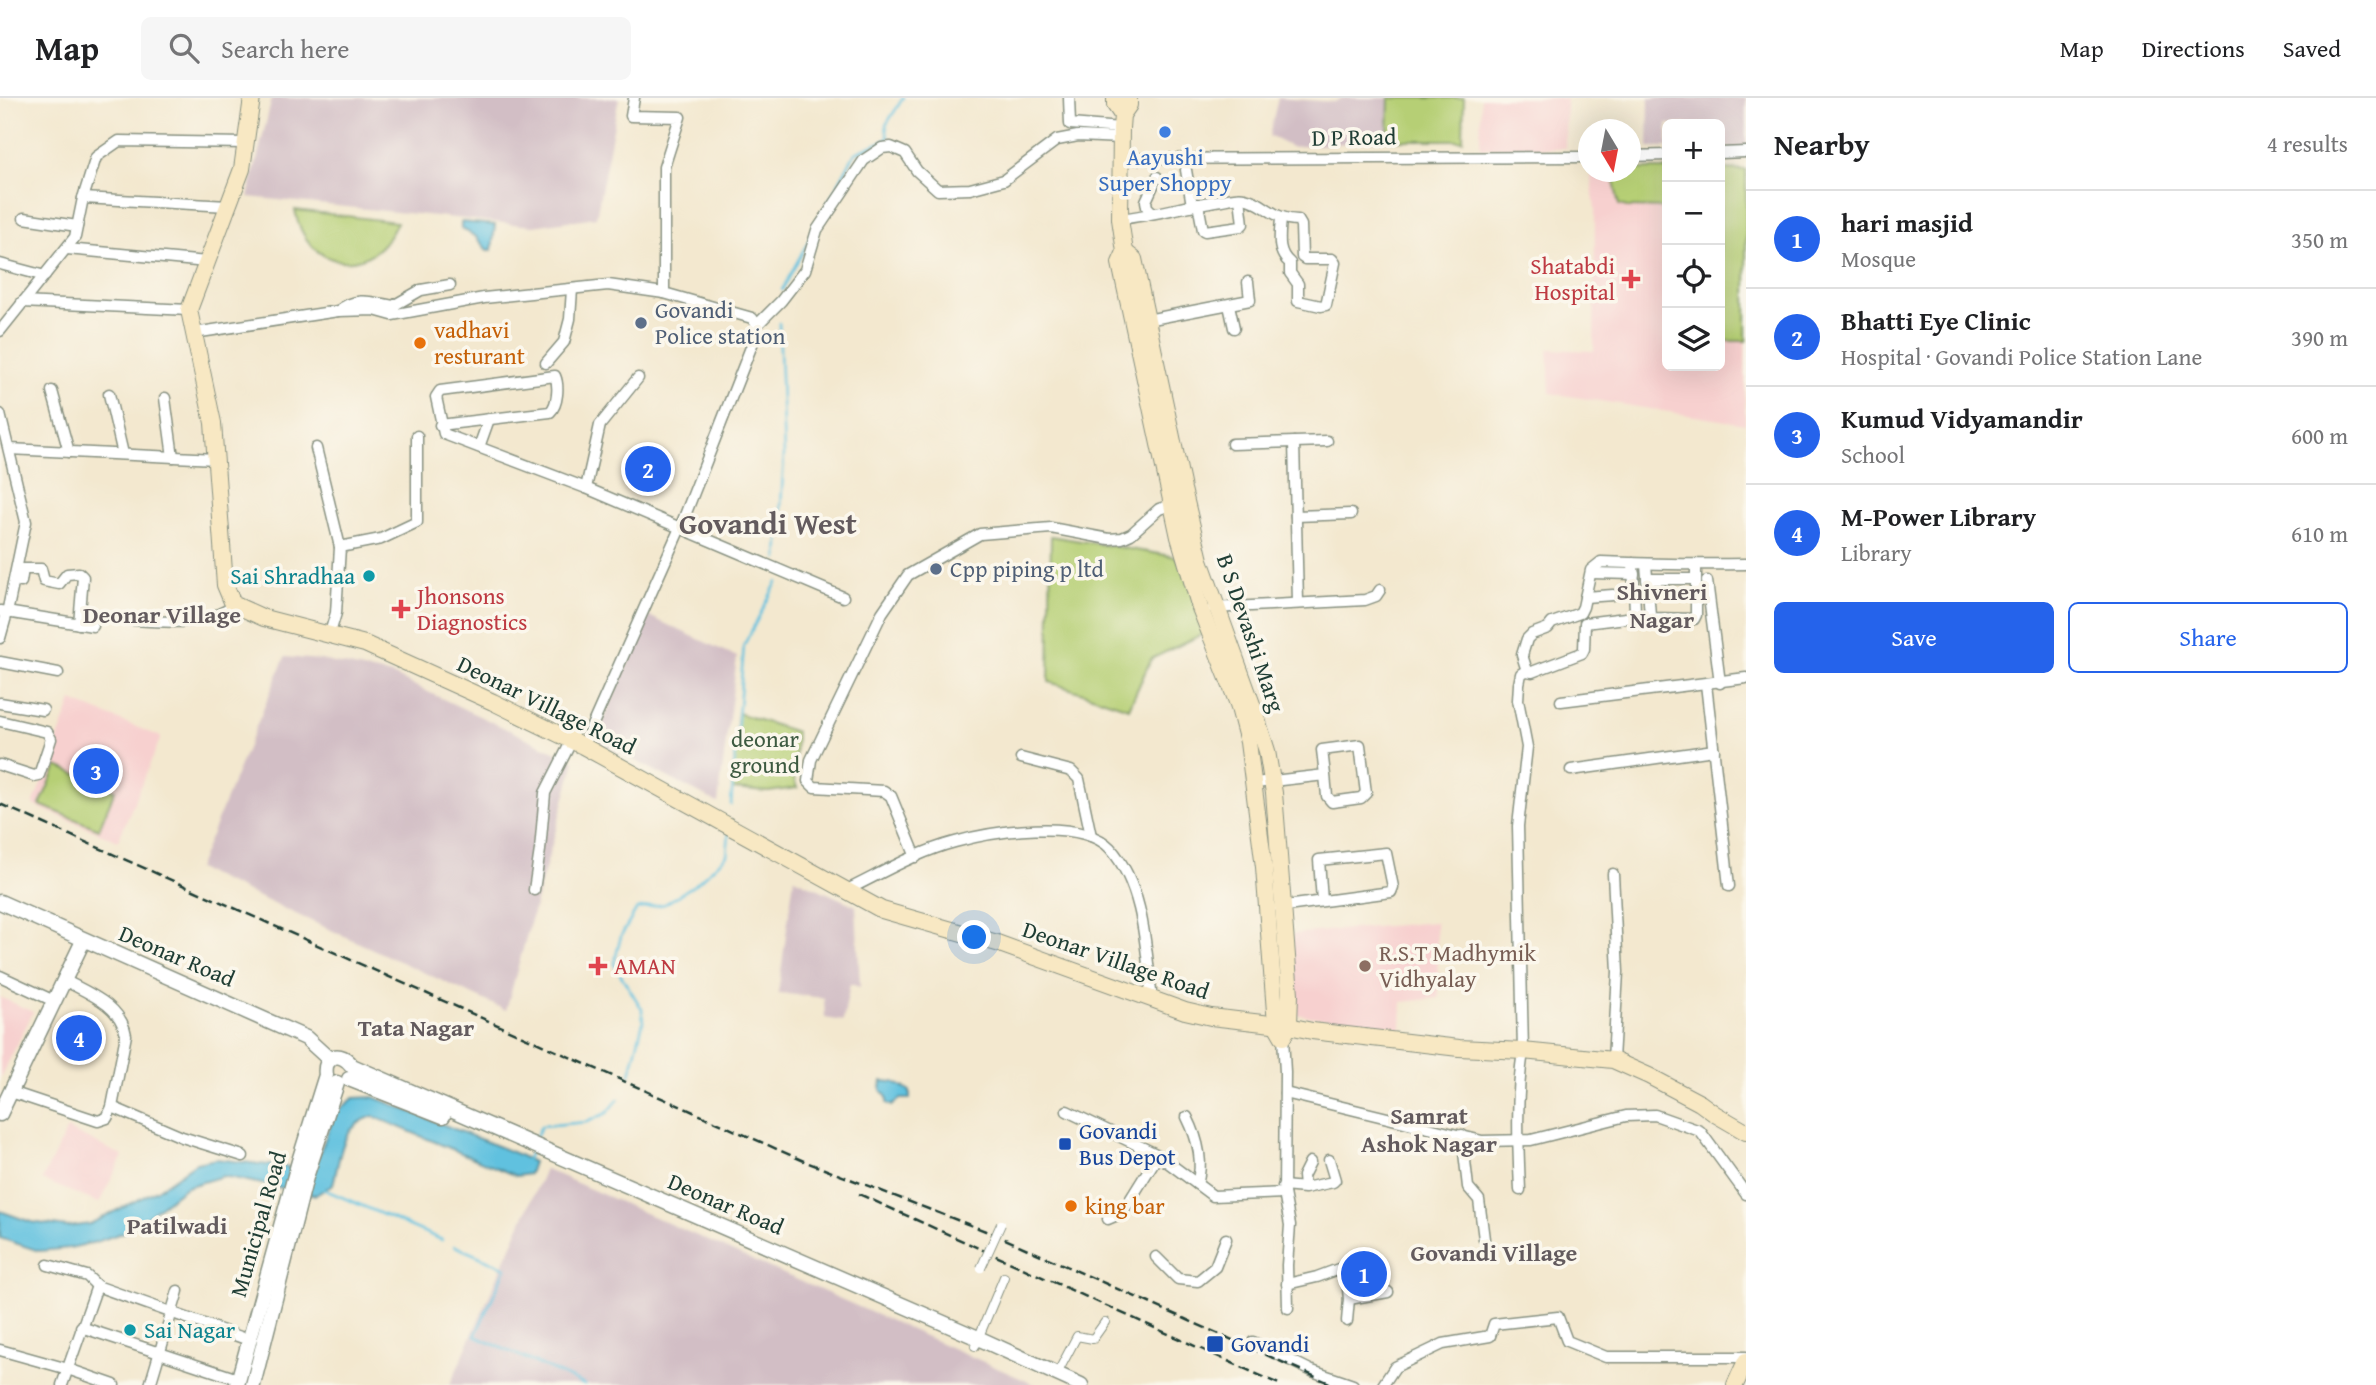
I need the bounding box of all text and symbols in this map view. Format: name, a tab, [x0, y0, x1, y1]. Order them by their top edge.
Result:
search box	[141, 17, 631, 80]
text: Map	[35, 24, 99, 72]
icon: search	[165, 29, 203, 67]
text: Search here	[221, 29, 349, 68]
text: Map	[2060, 31, 2104, 66]
text: Directions	[2142, 31, 2245, 66]
text: Saved	[2283, 31, 2341, 66]
street label: D P Road	[1311, 119, 1397, 154]
north arrow	[1578, 119, 1641, 182]
map controls	[1662, 119, 1725, 371]
button: +	[1662, 119, 1725, 182]
text: Nearby	[1774, 122, 1870, 166]
marker: Aayushi Super Shoppy	[1157, 124, 1173, 140]
text: 4 results	[2267, 127, 2348, 160]
place label: Aayushi Super Shoppy	[1098, 140, 1232, 199]
button: −	[1662, 182, 1725, 245]
text: hari masjid	[1841, 203, 1973, 242]
text: 1	[1791, 223, 1803, 256]
text: 350 m	[2291, 223, 2348, 256]
text: Mosque	[1841, 242, 1916, 275]
button: locate	[1662, 245, 1725, 308]
place label: Shatabdi Hospital	[1530, 249, 1615, 308]
marker: Shatabdi Hospital	[1621, 269, 1641, 289]
place label: Govandi Police station	[655, 293, 786, 352]
text: Bhatti Eye Clinic	[1841, 301, 2031, 340]
button: layers	[1662, 308, 1725, 371]
place label: vadhavi resturant	[434, 313, 525, 372]
marker: Govandi Police station	[633, 315, 649, 331]
text: 2	[1791, 321, 1803, 354]
text: 390 m	[2291, 321, 2348, 354]
marker: vadhavi resturant	[412, 335, 428, 351]
text: Hospital · Govandi Police Station Lane	[1841, 340, 2202, 373]
text: Kumud Vidyamandir	[1841, 399, 2083, 438]
text: 3	[1791, 419, 1803, 452]
text: 600 m	[2291, 419, 2348, 452]
text: School	[1841, 438, 1905, 471]
pin: 2	[625, 443, 671, 495]
text: M-Power Library	[1841, 497, 2036, 536]
district label: Govandi West	[679, 501, 858, 545]
text: 4	[1791, 517, 1803, 550]
text: 610 m	[2291, 517, 2348, 550]
text: Library	[1841, 536, 1912, 569]
street label: B S Devashi Marg	[1209, 549, 1294, 717]
place label: Cpp piping p ltd	[950, 552, 1105, 585]
place label: Sai Shradhaa	[230, 559, 355, 592]
marker: Cpp piping p ltd	[928, 561, 944, 577]
marker: Sai Shradhaa	[361, 568, 377, 584]
district label: Shivneri Nagar	[1617, 574, 1707, 637]
place label: Jhonsons Diagnostics	[414, 579, 527, 638]
district label: Deonar Village	[83, 597, 241, 632]
marker: Jhonsons Diagnostics	[391, 599, 411, 619]
button: Save	[1774, 602, 2054, 673]
button: Share	[2068, 602, 2348, 673]
street label: Deonar Village Road	[452, 647, 643, 763]
park label: deonar ground	[730, 722, 801, 781]
pin: 3	[73, 745, 119, 797]
street label: Deonar Village Road	[1018, 912, 1215, 1007]
street label: Deonar Road	[114, 916, 241, 995]
your location	[957, 920, 991, 954]
place label: R.S.T Madhymik Vidhyalay	[1379, 936, 1536, 995]
place label: AMAN	[614, 949, 676, 982]
marker: AMAN	[588, 956, 608, 976]
marker: R.S.T Madhymik Vidhyalay	[1357, 958, 1373, 974]
district label: Tata Nagar	[358, 1010, 474, 1045]
pin: 4	[56, 1012, 102, 1064]
district label: Samrat Ashok Nagar	[1361, 1098, 1497, 1161]
place label: Govandi Bus Depot	[1079, 1114, 1176, 1173]
marker: Govandi Bus Depot	[1057, 1136, 1073, 1152]
street label: Municipal Road	[221, 1146, 294, 1301]
street label: Deonar Road	[663, 1164, 790, 1243]
place label: king bar	[1085, 1189, 1165, 1222]
marker: king bar	[1063, 1198, 1079, 1214]
district label: Patilwadi	[127, 1208, 227, 1243]
district label: Govandi Village	[1411, 1235, 1578, 1270]
pin: 1	[1341, 1248, 1387, 1300]
place label: Sai Nagar	[144, 1313, 236, 1346]
marker: Sai Nagar	[122, 1322, 138, 1338]
place label: Govandi	[1231, 1327, 1309, 1360]
marker: Govandi	[1205, 1334, 1225, 1354]

